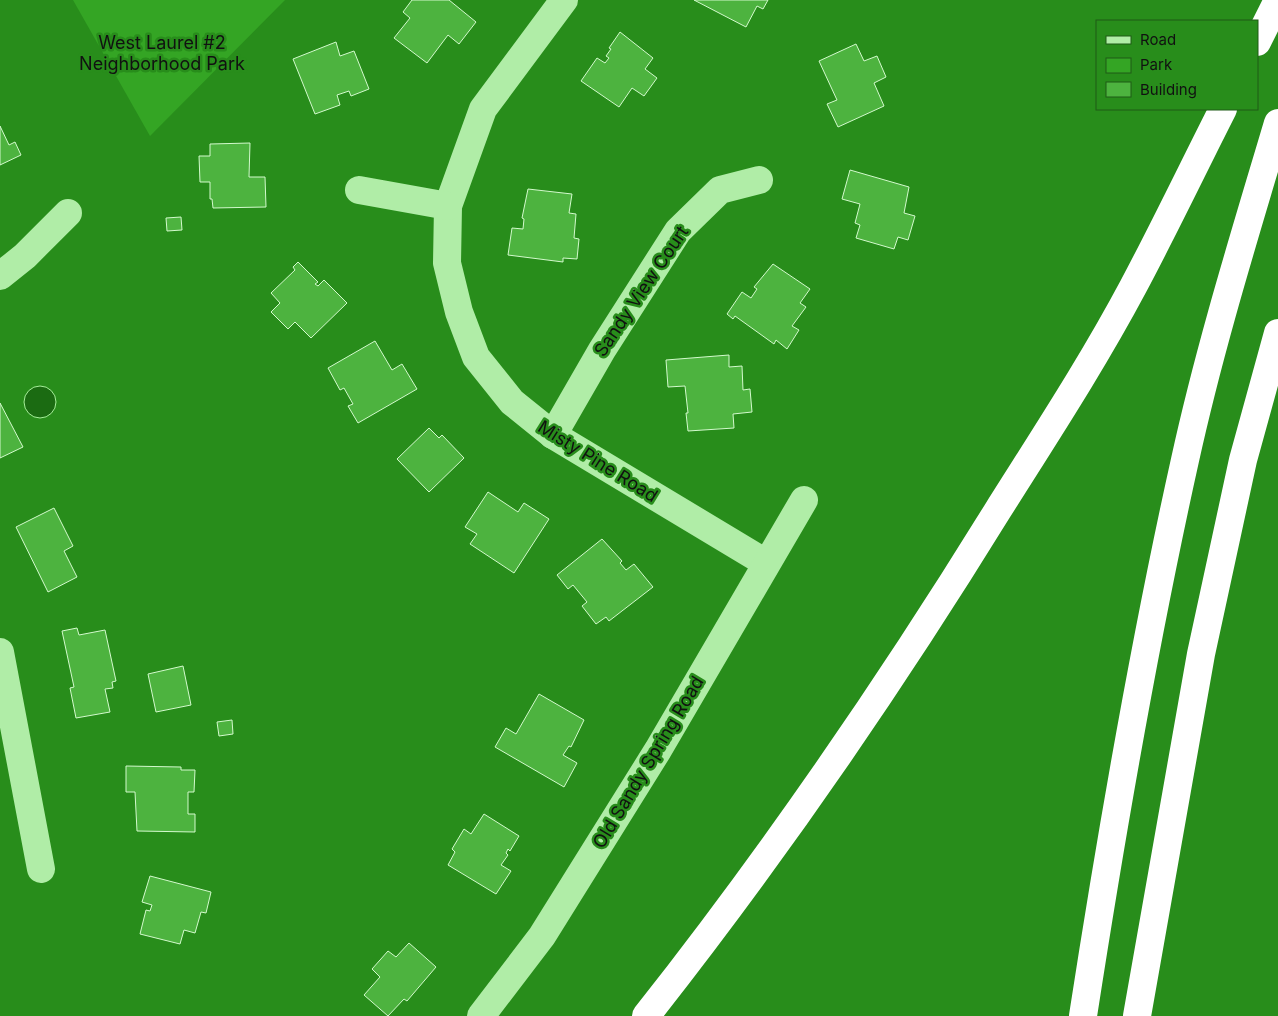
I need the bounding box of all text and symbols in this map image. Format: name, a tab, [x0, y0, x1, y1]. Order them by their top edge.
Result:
legend	[1096, 20, 1258, 110]
text: Road	[1140, 30, 1176, 49]
park label: West Laurel #2 Neighborhood Park	[79, 32, 245, 74]
text: Park	[1140, 55, 1173, 74]
text: Building	[1140, 80, 1197, 99]
street label: Sandy View Court	[590, 222, 693, 360]
street label: Misty Pine Road	[534, 416, 662, 506]
street label: Old Sandy Spring Road	[588, 672, 708, 852]

